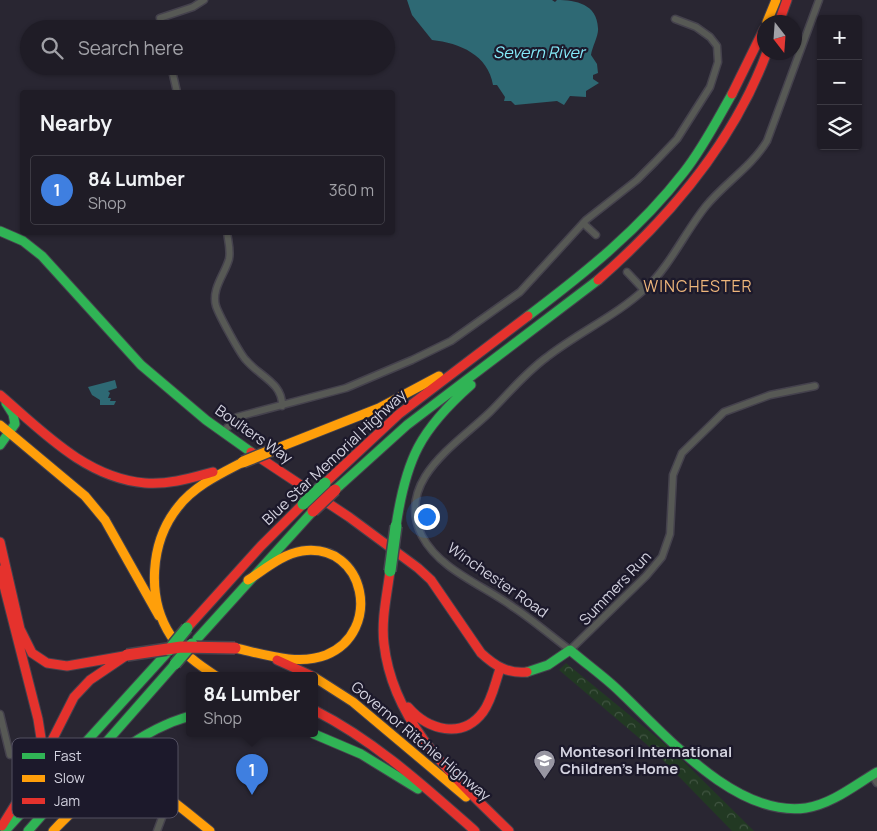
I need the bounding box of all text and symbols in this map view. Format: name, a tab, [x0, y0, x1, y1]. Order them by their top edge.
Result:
north arrow	[757, 15, 802, 60]
map controls	[817, 15, 862, 150]
button: +	[817, 15, 862, 60]
search box	[20, 20, 395, 75]
icon: search	[38, 34, 66, 62]
text: Search here	[78, 35, 184, 61]
water label: Severn River	[493, 41, 587, 63]
button: −	[817, 60, 862, 105]
button: layers	[817, 105, 862, 150]
text: Nearby	[40, 109, 112, 137]
text: 84 Lumber	[88, 166, 185, 192]
text: 1	[53, 179, 61, 201]
text: 360 m	[329, 179, 374, 201]
text: Shop	[88, 192, 126, 214]
district label: WINCHESTER	[643, 275, 753, 297]
street label: Blue Star Memorial Highway	[257, 384, 411, 530]
street label: Boulters Way	[211, 400, 297, 468]
your location	[414, 504, 440, 530]
street label: Winchester Road	[443, 537, 553, 623]
street label: Summers Run	[574, 546, 656, 630]
popup	[186, 672, 318, 737]
street label: Governor Ritchie Highway	[347, 676, 495, 806]
text: 84 Lumber	[204, 681, 300, 707]
text: Shop	[204, 707, 242, 729]
legend	[12, 738, 178, 818]
place label: Montesori International Children's Home	[560, 741, 732, 779]
text: Fast	[54, 746, 82, 765]
school or university icon: Montesori International Children's Home	[532, 748, 556, 779]
pin: 1	[236, 754, 268, 795]
text: Slow	[54, 768, 85, 787]
text: Jam	[54, 791, 80, 810]

